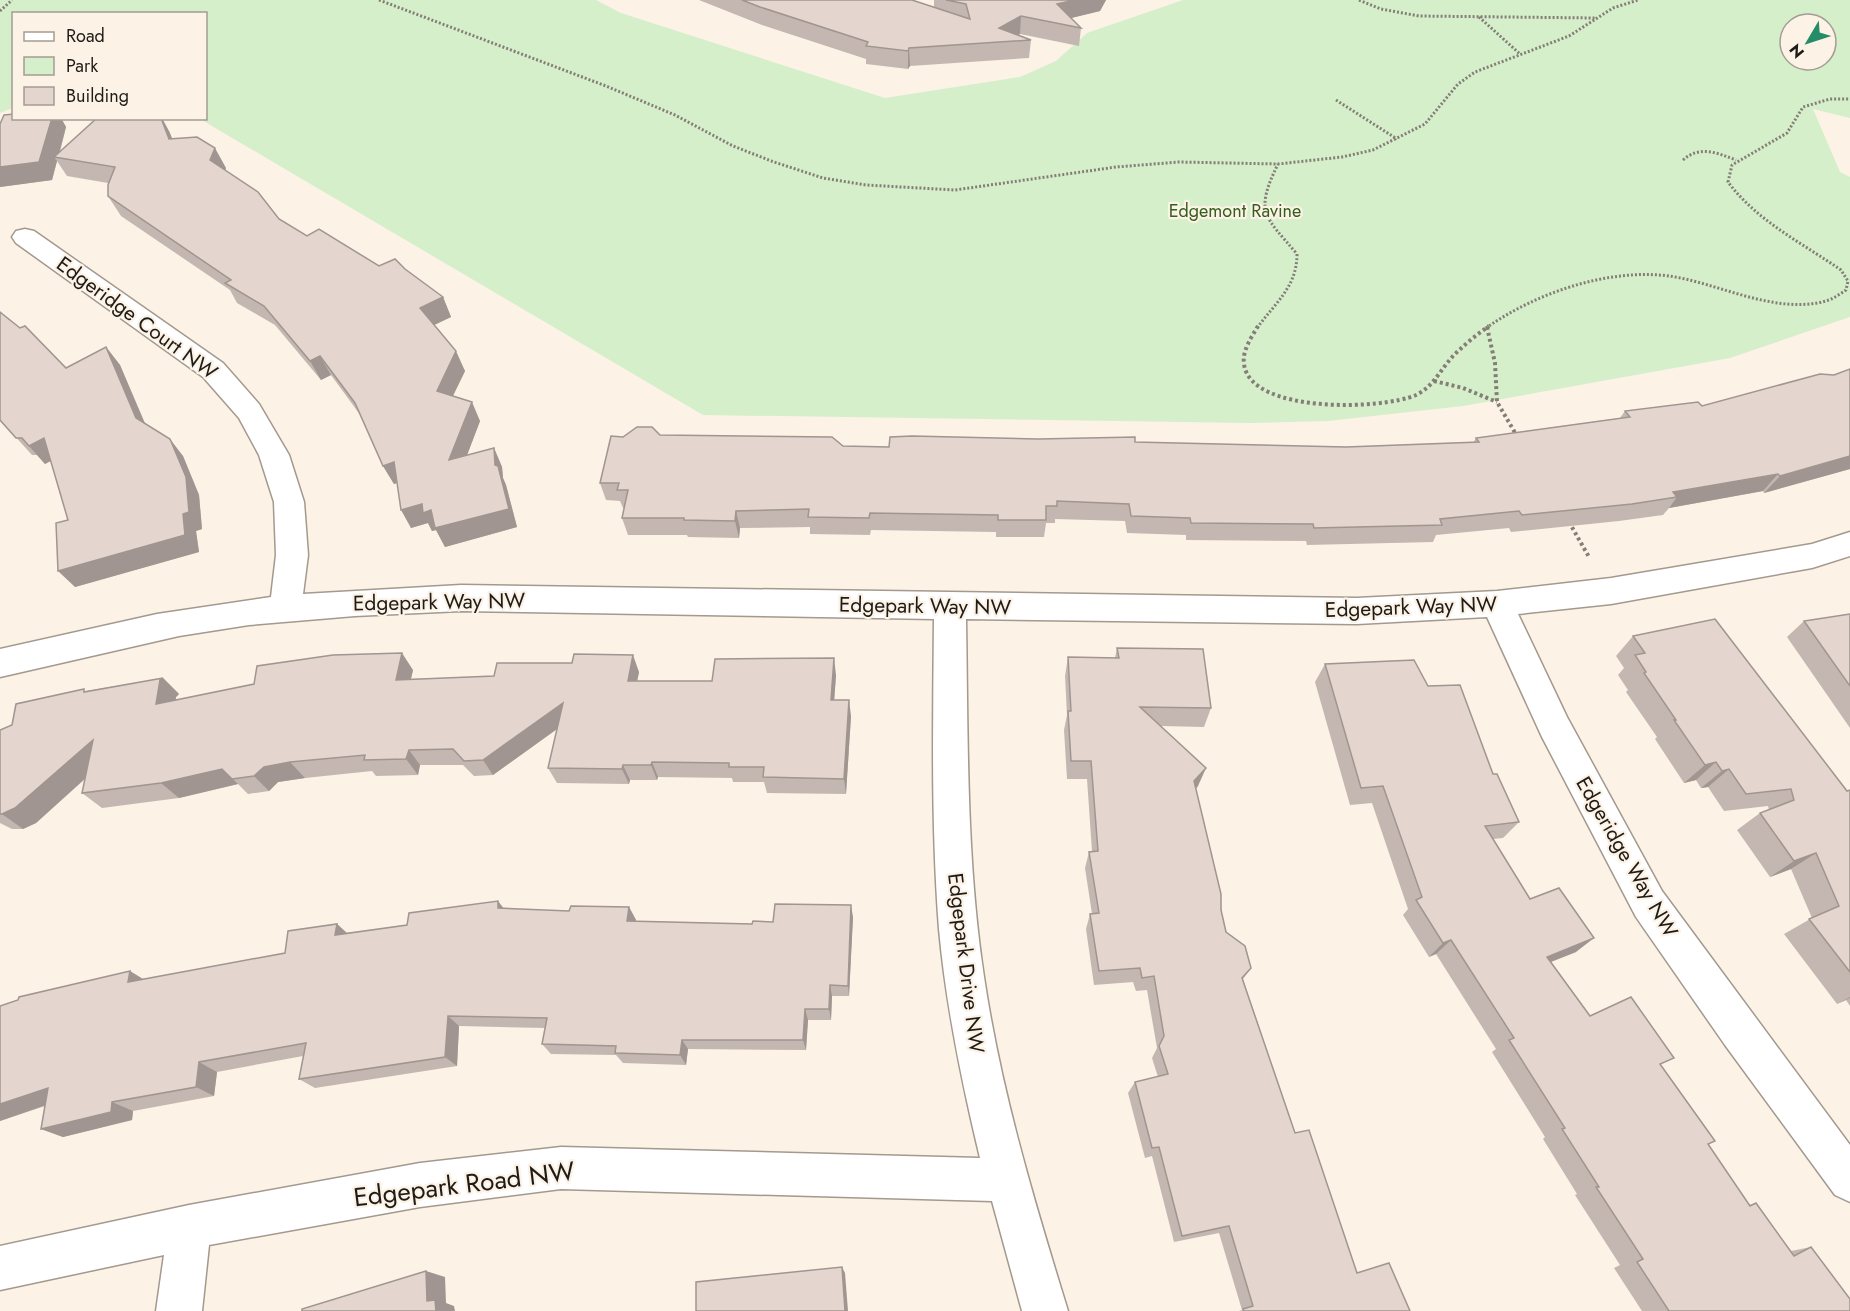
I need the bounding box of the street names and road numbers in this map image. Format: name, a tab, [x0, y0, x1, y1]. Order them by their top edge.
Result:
street label: Edgeridge Court NW	[50, 249, 224, 387]
street label: Edgepark Way NW	[353, 585, 526, 619]
street label: Edgepark Way NW	[839, 589, 1012, 623]
street label: Edgepark Way NW	[1324, 589, 1498, 625]
street label: Edgeridge Way NW	[1569, 771, 1685, 943]
street label: Edgepark Drive NW	[940, 871, 992, 1055]
street label: Edgepark Road NW	[351, 1152, 577, 1216]

